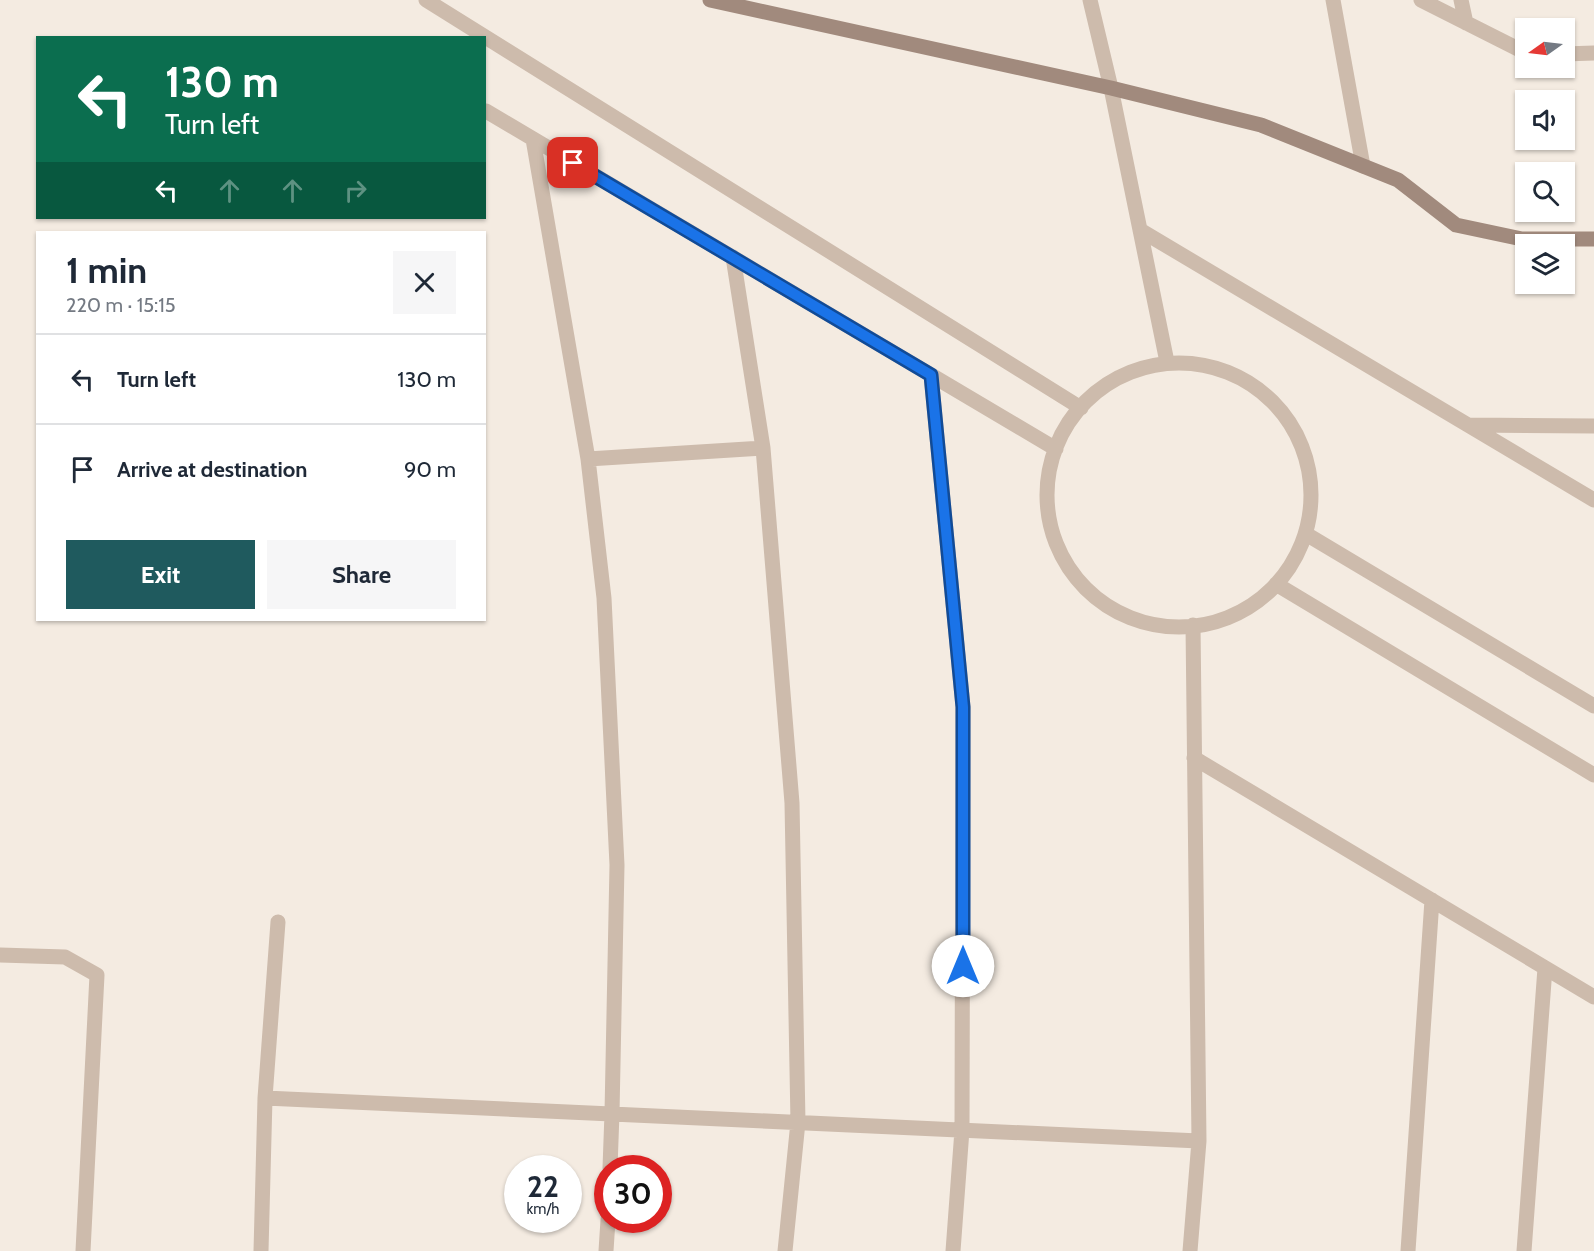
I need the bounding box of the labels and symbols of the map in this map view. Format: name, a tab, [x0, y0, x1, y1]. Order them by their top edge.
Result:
north arrow	[1515, 18, 1575, 78]
pin	[547, 137, 598, 188]
position arrow	[931, 934, 995, 998]
speed limit sign: 30	[594, 1155, 672, 1233]

